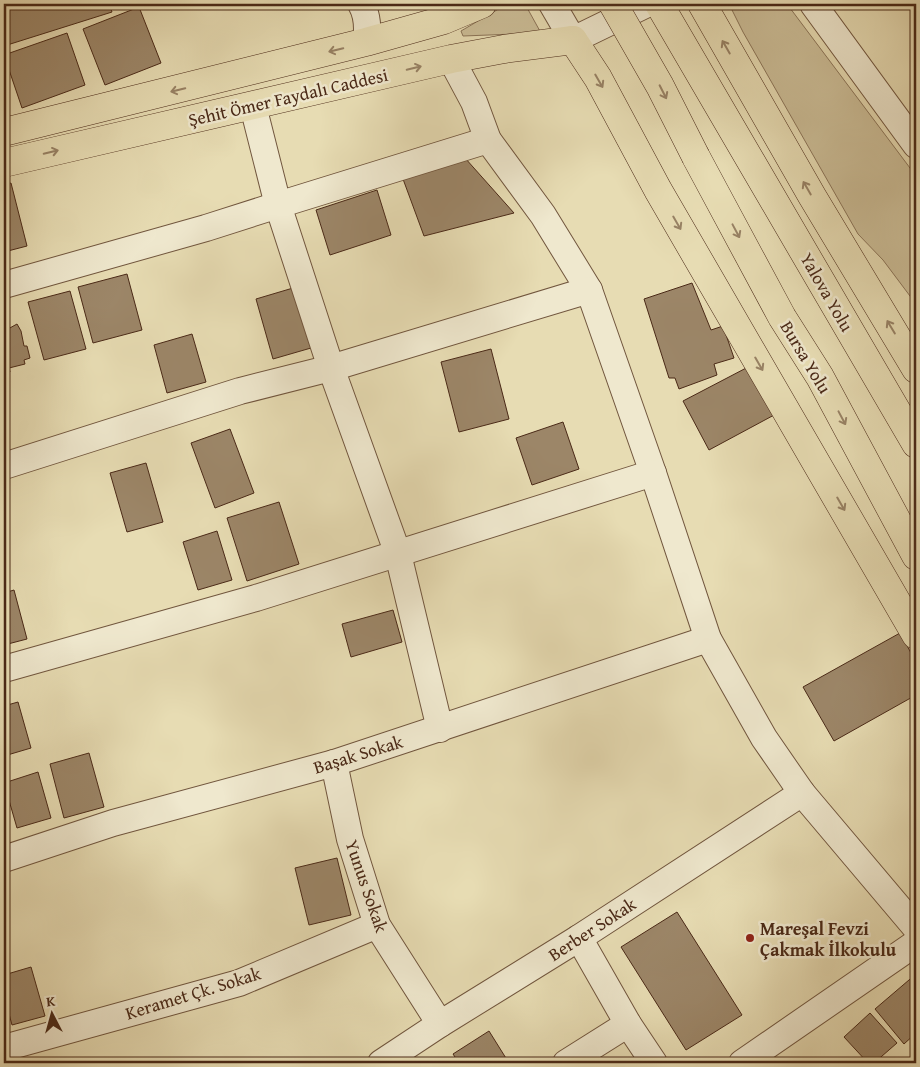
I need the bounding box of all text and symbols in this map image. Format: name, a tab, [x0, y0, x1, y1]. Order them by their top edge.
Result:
one-way arrow	[721, 40, 731, 55]
one-way arrow	[328, 45, 344, 55]
street label: Şehit Ömer Faydalı Caddesi	[186, 61, 390, 133]
one-way arrow	[406, 63, 422, 72]
one-way arrow	[595, 73, 604, 88]
one-way arrow	[659, 84, 668, 99]
one-way arrow	[171, 85, 187, 95]
one-way arrow	[43, 147, 59, 156]
one-way arrow	[802, 181, 812, 196]
one-way arrow	[673, 216, 683, 230]
one-way arrow	[731, 223, 741, 238]
street label: Yalova Yolu	[794, 248, 861, 337]
street label: Bursa Yolu	[774, 315, 838, 399]
one-way arrow	[886, 321, 896, 335]
one-way arrow	[755, 356, 765, 370]
one-way arrow	[838, 410, 847, 425]
one-way arrow	[836, 497, 846, 511]
street label: Başak Sokak	[310, 727, 407, 780]
street label: Yunus Sokak	[339, 836, 396, 937]
street label: Berber Sokak	[543, 890, 642, 968]
place label: Mareşal Fevzi Çakmak İlkokulu	[760, 915, 897, 963]
marker: Mareşal Fevzi Çakmak İlkokulu	[744, 932, 756, 944]
street label: Keramet Çk. Sokak	[122, 959, 265, 1026]
north arrow	[28, 990, 78, 1040]
text: K	[45, 991, 56, 1011]

